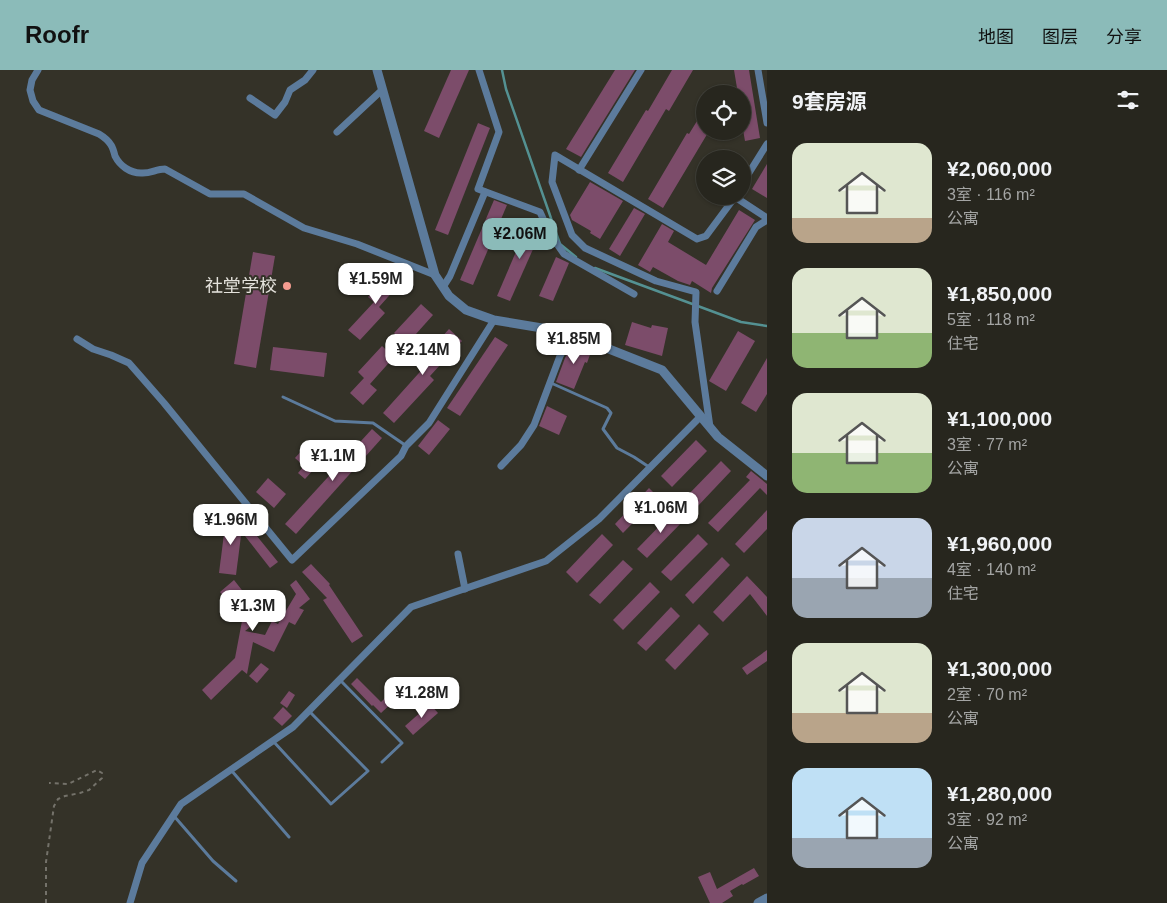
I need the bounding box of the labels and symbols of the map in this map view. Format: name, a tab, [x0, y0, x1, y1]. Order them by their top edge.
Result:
pin: ¥2.06M	[479, 218, 561, 260]
pin: ¥1.59M	[335, 262, 417, 305]
place label: 社堂学校	[205, 276, 277, 296]
marker: 社堂学校	[281, 280, 293, 292]
pin: ¥1.85M	[533, 322, 615, 365]
pin: ¥2.14M	[382, 334, 464, 376]
pin: ¥1.1M	[298, 440, 368, 482]
pin: ¥1.06M	[620, 492, 702, 534]
pin: ¥1.96M	[190, 504, 272, 546]
pin: ¥1.3M	[218, 590, 288, 632]
pin: ¥1.28M	[381, 676, 463, 719]

